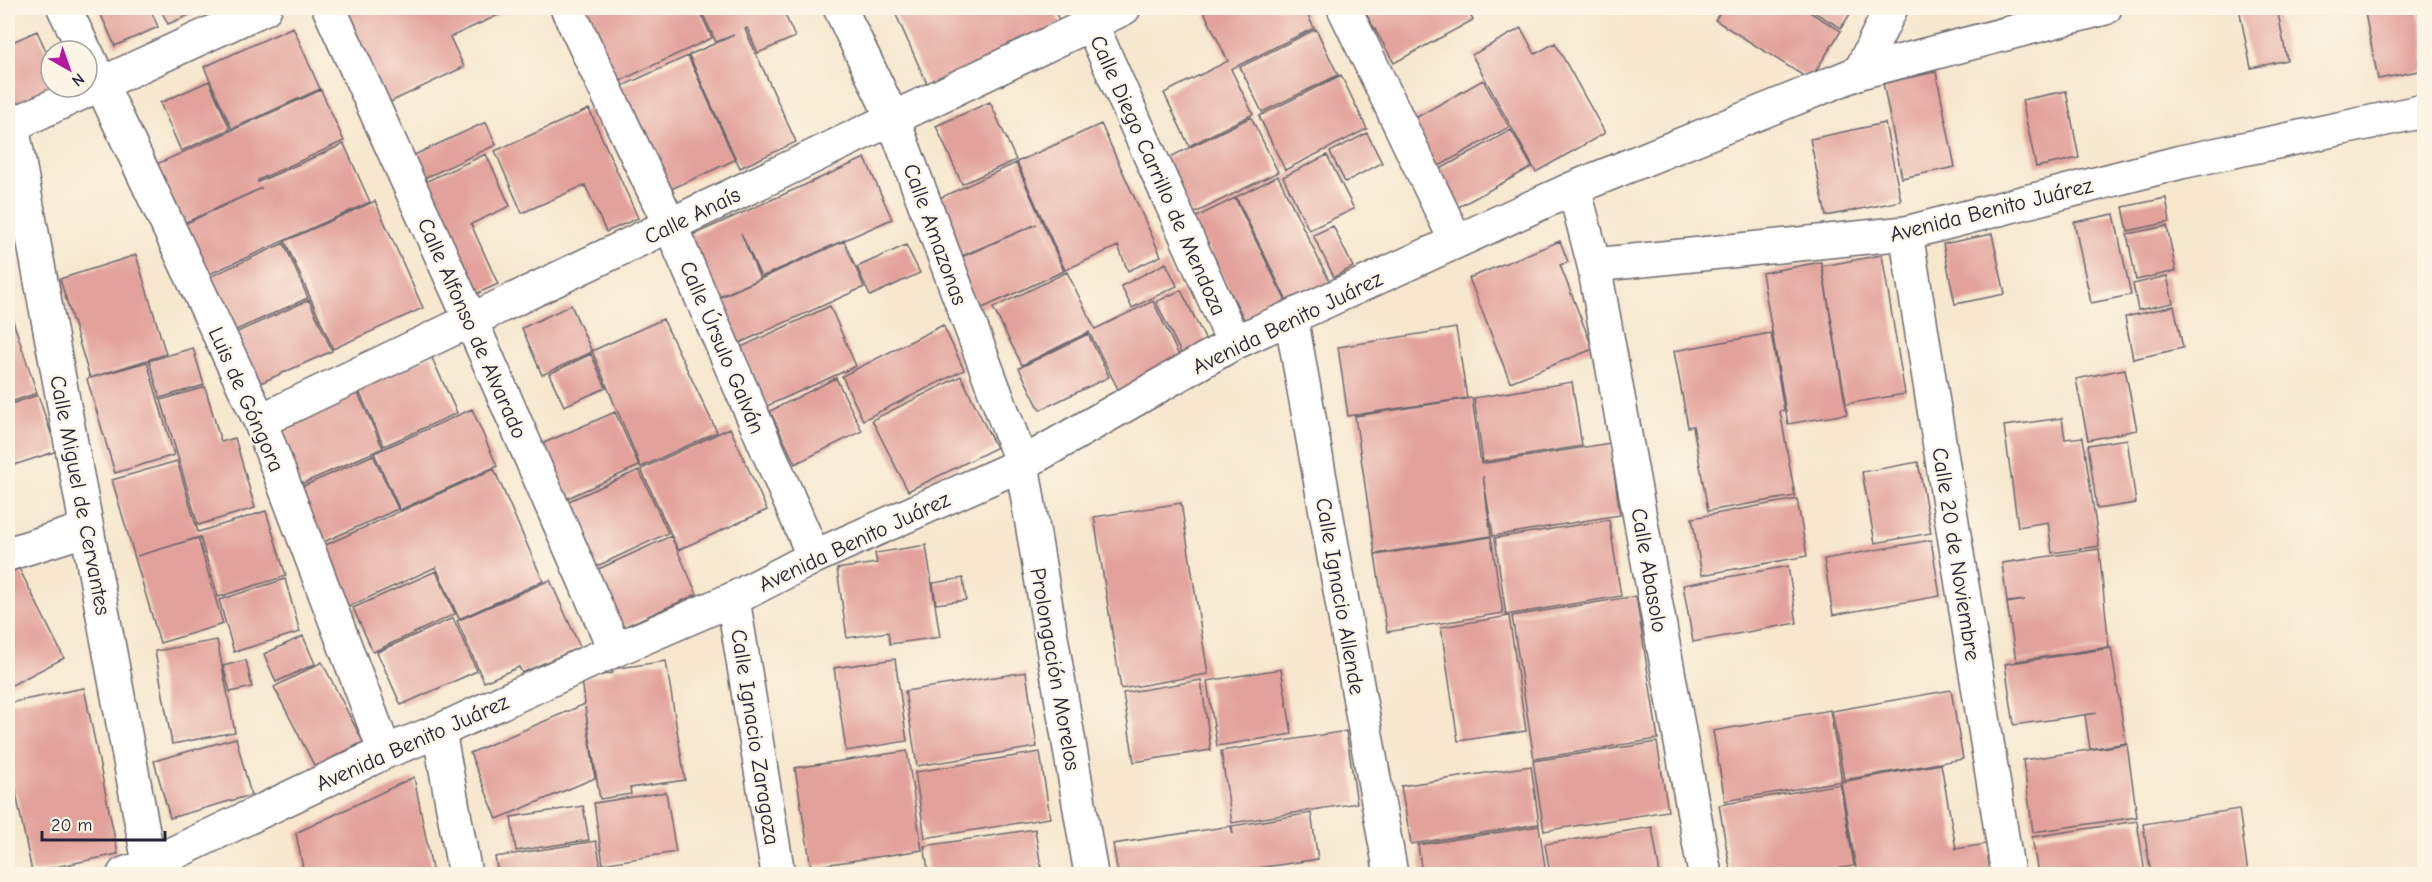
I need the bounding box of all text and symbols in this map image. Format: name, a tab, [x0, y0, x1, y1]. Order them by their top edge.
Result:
street label: Calle Diego Carrillo de Mendoza	[1084, 31, 1232, 320]
north arrow	[39, 39, 99, 99]
text: N	[68, 69, 88, 90]
street label: Calle Amazonas	[897, 160, 973, 309]
street label: Avenida Benito Juárez	[1887, 172, 2096, 248]
street label: Calle Anaís	[640, 182, 745, 250]
street label: Calle Alfonso de Alvarado	[412, 214, 533, 443]
street label: Calle Úrsulo Galván	[674, 257, 770, 438]
street label: Avenida Benito Juárez	[1188, 265, 1387, 380]
street label: Luis de Góngora	[202, 323, 290, 476]
street label: Calle Miguel de Cervantes	[44, 373, 116, 617]
street label: Calle 20 de Noviembre	[1926, 446, 1986, 663]
street label: Avenida Benito Juárez	[755, 486, 955, 598]
street label: Calle Ignacio Allende	[1310, 496, 1370, 697]
street label: Calle Abasolo	[1625, 506, 1673, 634]
street label: Prolongación Morelos	[1024, 566, 1086, 773]
street label: Calle Ignacio Zaragoza	[725, 627, 785, 847]
street label: Avenida Benito Juárez	[312, 689, 513, 797]
scale bar	[42, 804, 165, 842]
text: 20 m	[51, 815, 92, 836]

